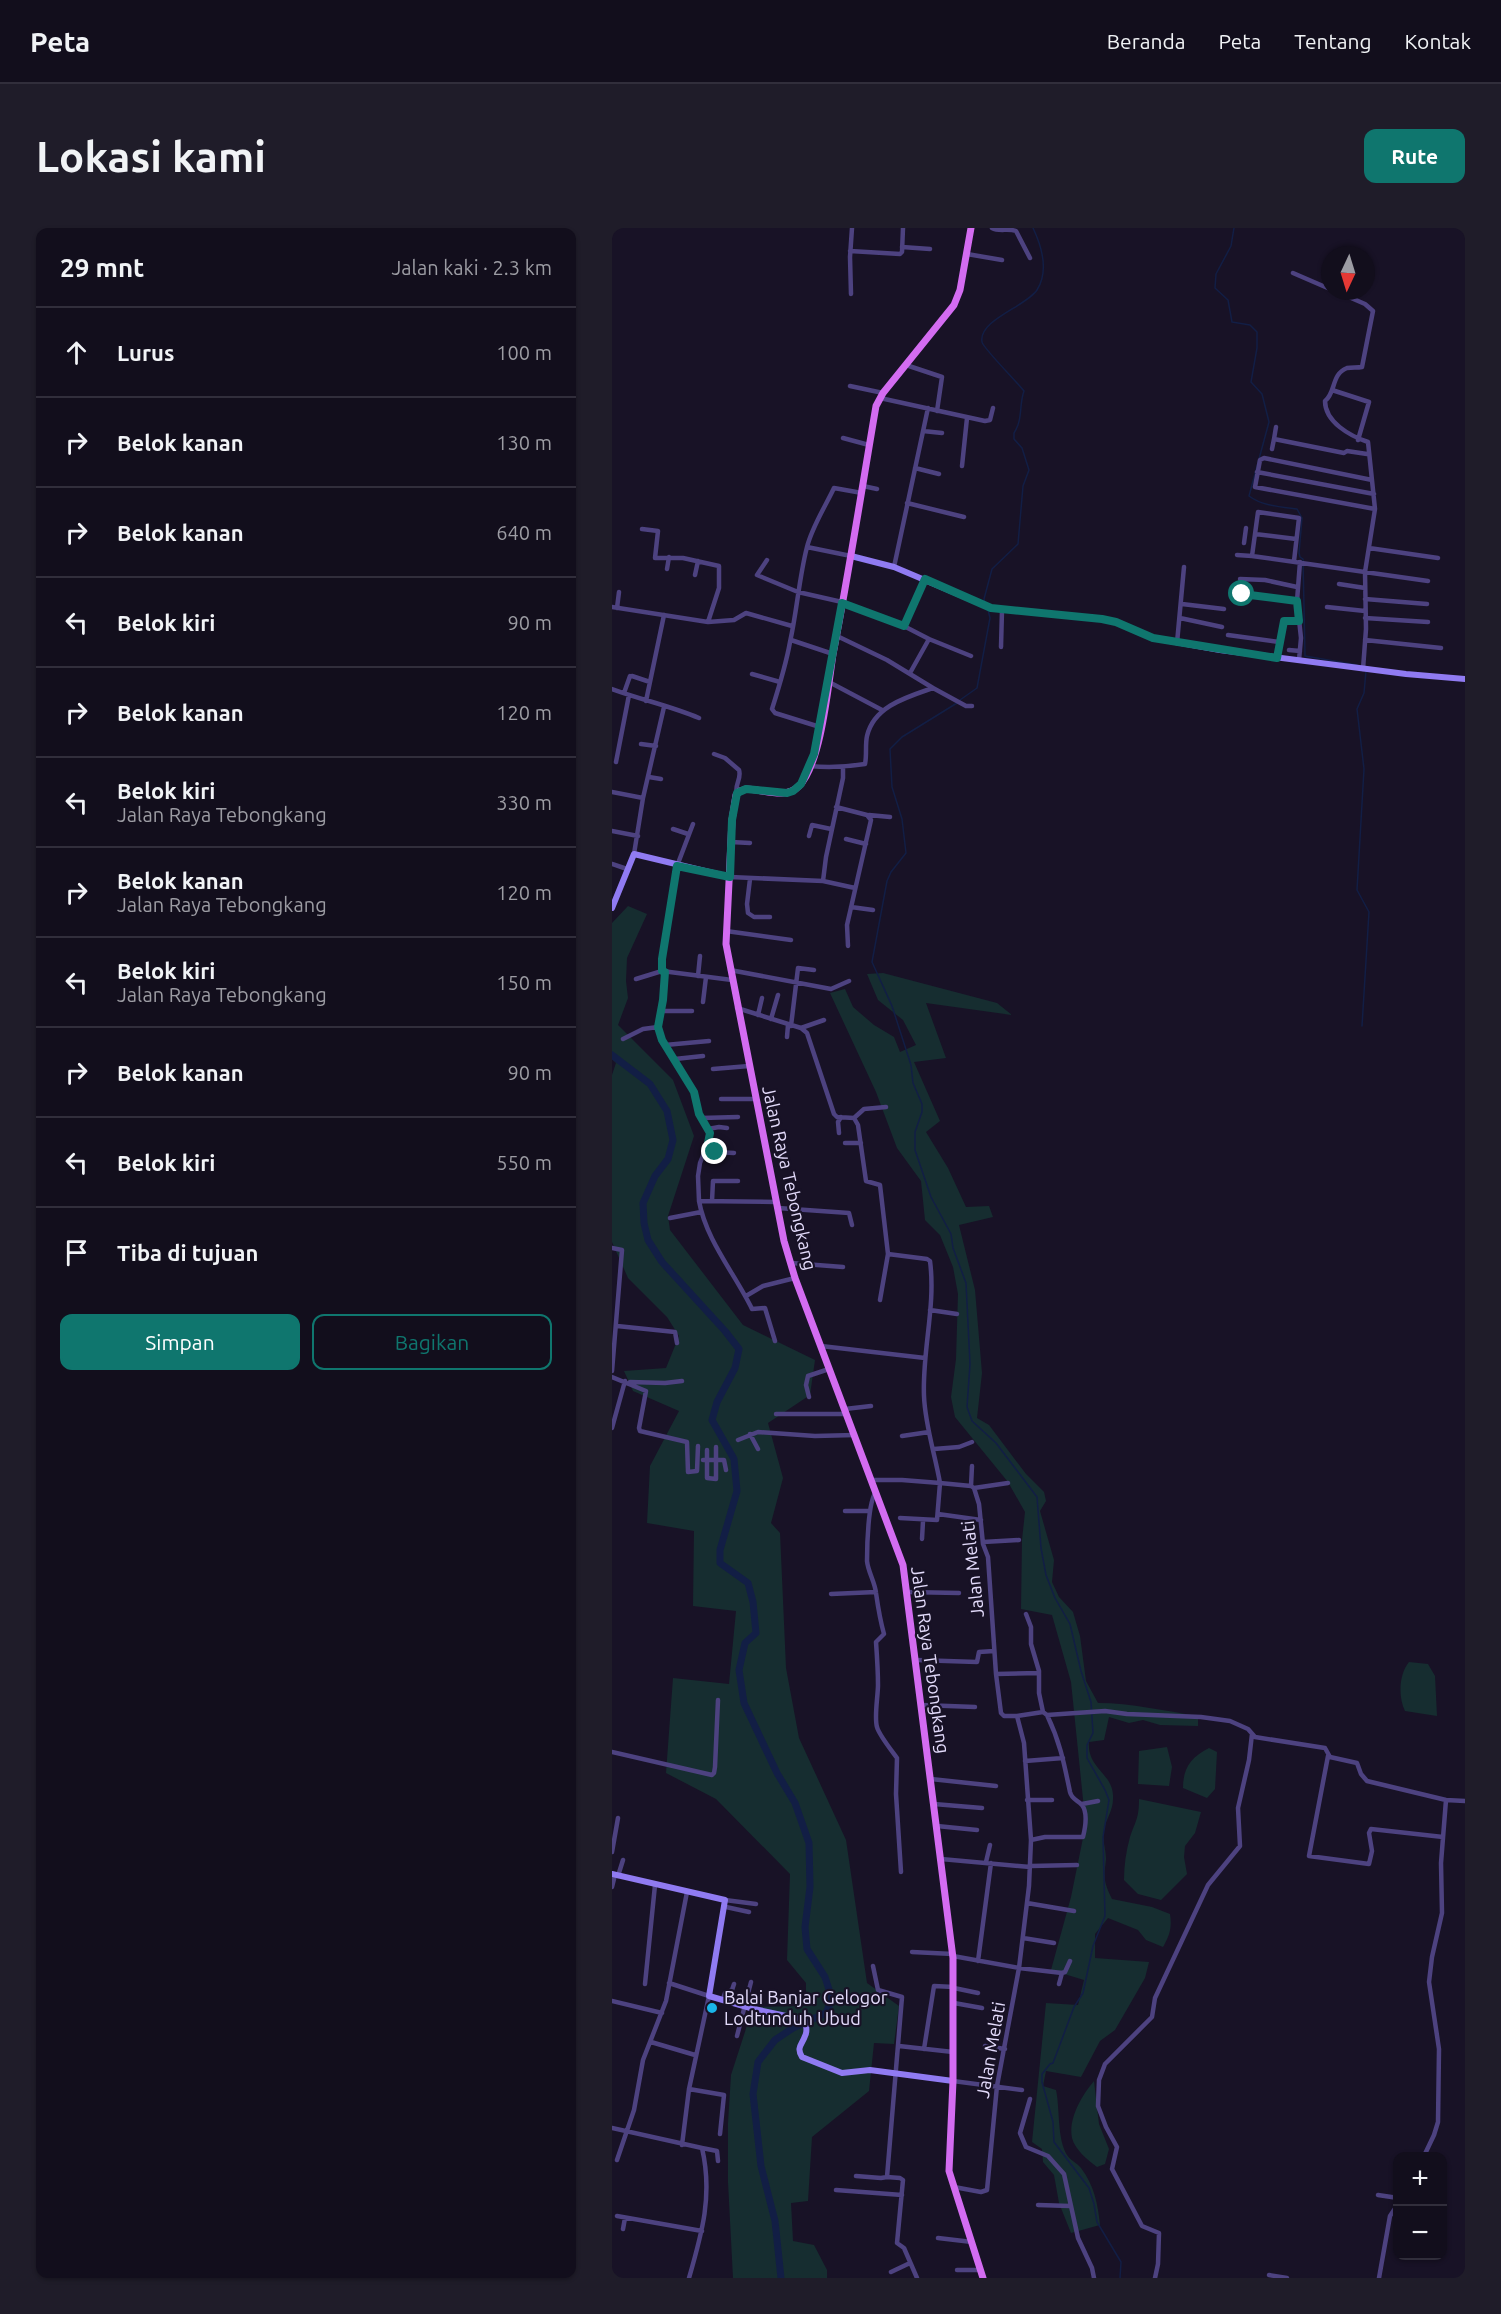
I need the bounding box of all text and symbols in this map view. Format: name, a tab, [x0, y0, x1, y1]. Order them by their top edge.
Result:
text: Peta	[30, 26, 90, 57]
text: Beranda	[1107, 29, 1186, 53]
text: Peta	[1219, 29, 1261, 53]
text: Tentang	[1294, 29, 1372, 53]
text: Kontak	[1405, 29, 1471, 53]
button: Rute	[1364, 129, 1465, 183]
text: Lokasi kami	[36, 133, 266, 180]
north arrow	[1321, 246, 1375, 300]
text: 29 mnt	[60, 253, 144, 282]
text: Jalan kaki · 2.3 km	[392, 256, 552, 279]
icon: ahead	[60, 336, 93, 369]
text: Lurus	[117, 340, 174, 365]
text: 100 m	[496, 341, 552, 364]
icon: right	[60, 426, 93, 459]
text: Belok kanan	[117, 430, 244, 455]
text: 130 m	[496, 431, 552, 454]
icon: right	[60, 516, 93, 549]
text: Belok kanan	[117, 520, 244, 545]
text: 640 m	[496, 521, 552, 544]
route start	[1228, 580, 1254, 606]
icon: left	[60, 606, 93, 639]
text: Belok kiri	[117, 610, 215, 635]
text: 90 m	[508, 611, 552, 634]
icon: right	[60, 696, 93, 729]
text: Belok kanan	[117, 700, 244, 725]
text: 120 m	[496, 701, 552, 724]
text: Belok kiri	[117, 778, 215, 803]
icon: left	[60, 786, 93, 819]
text: 330 m	[496, 791, 552, 814]
text: Jalan Raya Tebongkang	[117, 803, 327, 826]
text: Belok kanan	[117, 868, 244, 893]
icon: right	[60, 876, 93, 909]
text: 120 m	[496, 881, 552, 904]
text: Jalan Raya Tebongkang	[117, 893, 327, 916]
text: Belok kiri	[117, 958, 215, 983]
icon: left	[60, 966, 93, 999]
text: 150 m	[496, 971, 552, 994]
text: Jalan Raya Tebongkang	[117, 983, 327, 1006]
icon: right	[60, 1056, 93, 1089]
text: Belok kanan	[117, 1060, 244, 1085]
text: 90 m	[508, 1061, 552, 1084]
street label: Jalan Raya Tebongkang	[759, 1084, 821, 1272]
route end	[701, 1138, 727, 1164]
icon: left	[60, 1146, 93, 1179]
text: Belok kiri	[117, 1150, 215, 1175]
text: 550 m	[496, 1151, 552, 1174]
icon: arrive	[60, 1236, 93, 1269]
text: Tiba di tujuan	[117, 1240, 258, 1265]
button: Simpan	[60, 1314, 300, 1370]
button: Bagikan	[312, 1314, 552, 1370]
street label: Jalan Melati	[957, 1520, 987, 1619]
street label: Jalan Raya Tebongkang	[908, 1565, 954, 1755]
place label: Balai Banjar Gelogor Lodtunduh Ubud	[724, 1987, 888, 2028]
street label: Jalan Melati	[972, 2000, 1008, 2100]
marker: Balai Banjar Gelogor Lodtunduh Ubud	[705, 2001, 719, 2015]
map controls	[1393, 2152, 1447, 2260]
button: +	[1393, 2152, 1447, 2206]
button: −	[1393, 2206, 1447, 2260]

